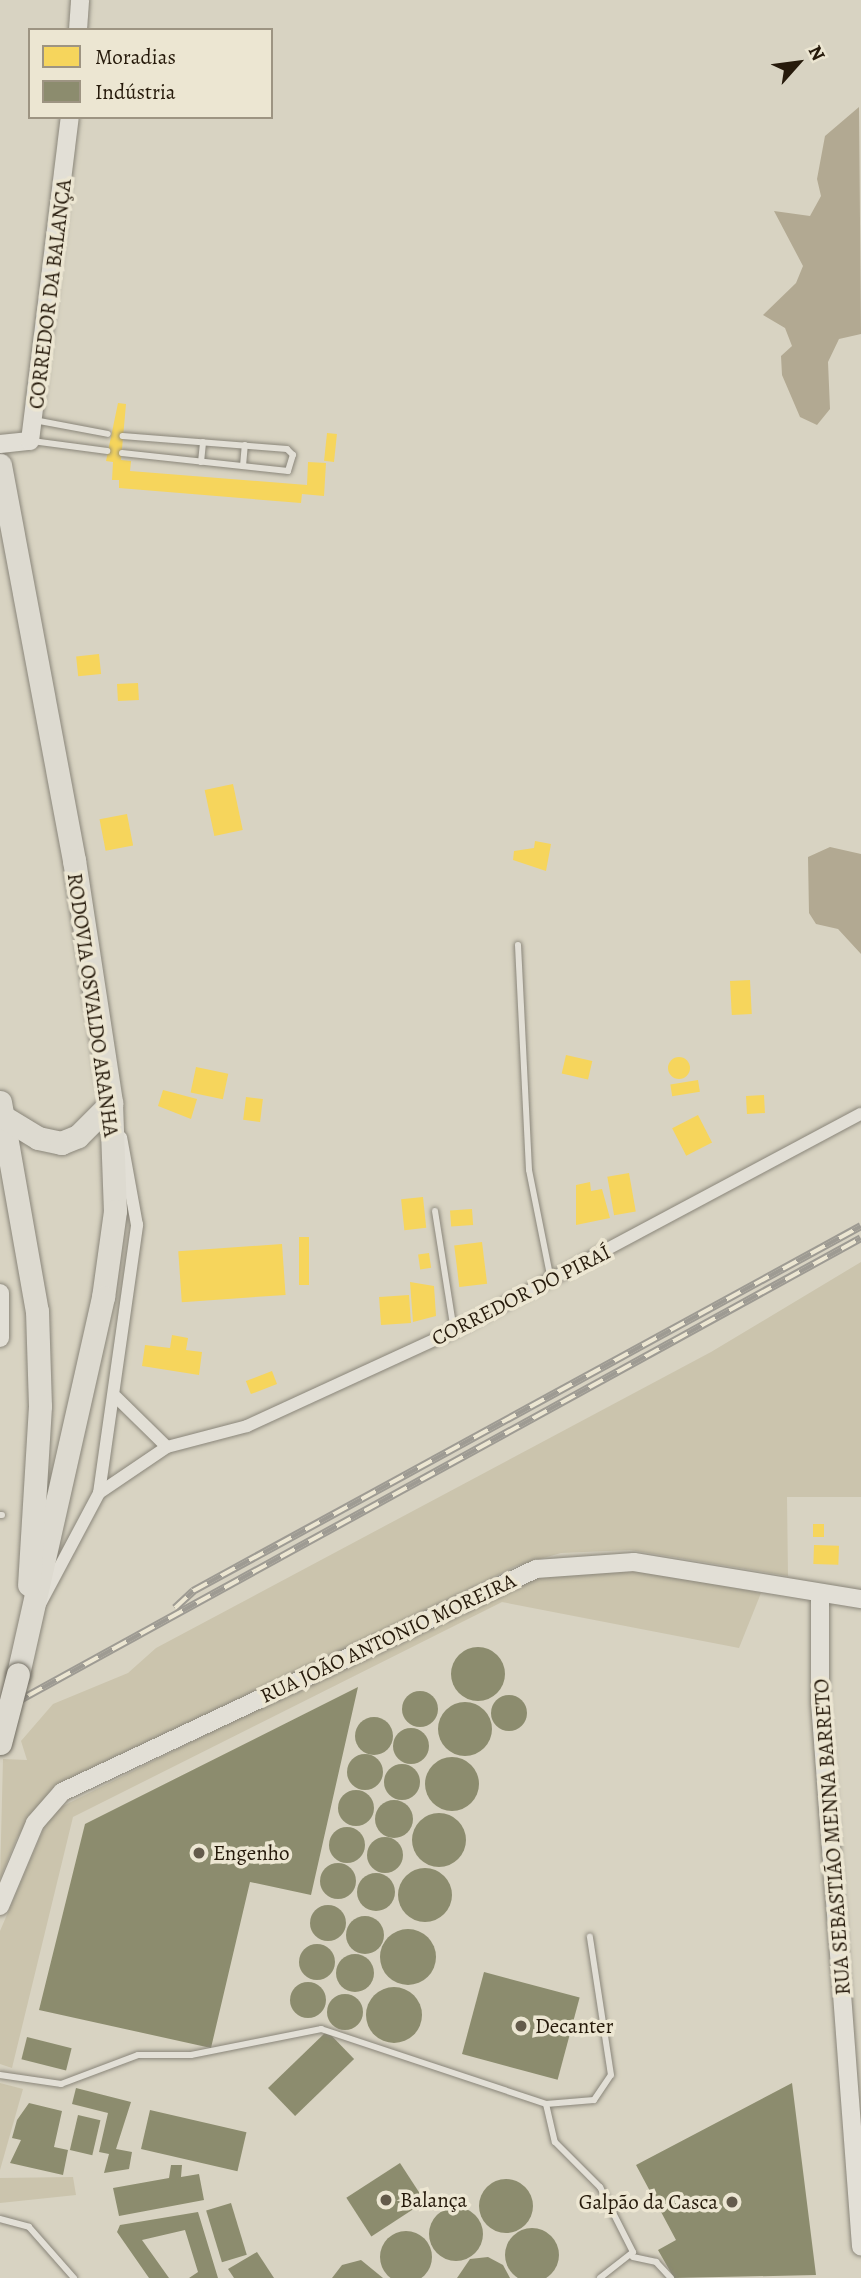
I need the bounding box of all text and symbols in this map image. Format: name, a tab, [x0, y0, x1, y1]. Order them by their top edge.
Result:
legend	[28, 28, 273, 119]
north arrow	[763, 28, 833, 98]
text: N	[802, 41, 831, 65]
text: Moradias	[95, 43, 176, 71]
text: Indústria	[95, 78, 176, 106]
street label: CORREDOR DA BALANÇA	[23, 178, 77, 410]
street label: RODOVIA OSVALDO ARANHA	[62, 871, 124, 1139]
street label: CORREDOR DO PIRAÍ	[427, 1239, 615, 1351]
street label: RUA JOÃO ANTONIO MOREIRA	[256, 1568, 520, 1708]
street label: RUA SEBASTIÃO MENNA BARRETO	[808, 1678, 856, 1996]
place label: Engenho	[213, 1840, 289, 1866]
marker: Engenho	[191, 1845, 207, 1861]
place label: Decanter	[535, 2013, 614, 2039]
marker: Decanter	[513, 2018, 529, 2034]
place label: Balança	[400, 2187, 467, 2213]
place label: Galpão da Casca	[579, 2189, 718, 2215]
marker: Balança	[378, 2192, 394, 2208]
marker: Galpão da Casca	[724, 2194, 740, 2210]

